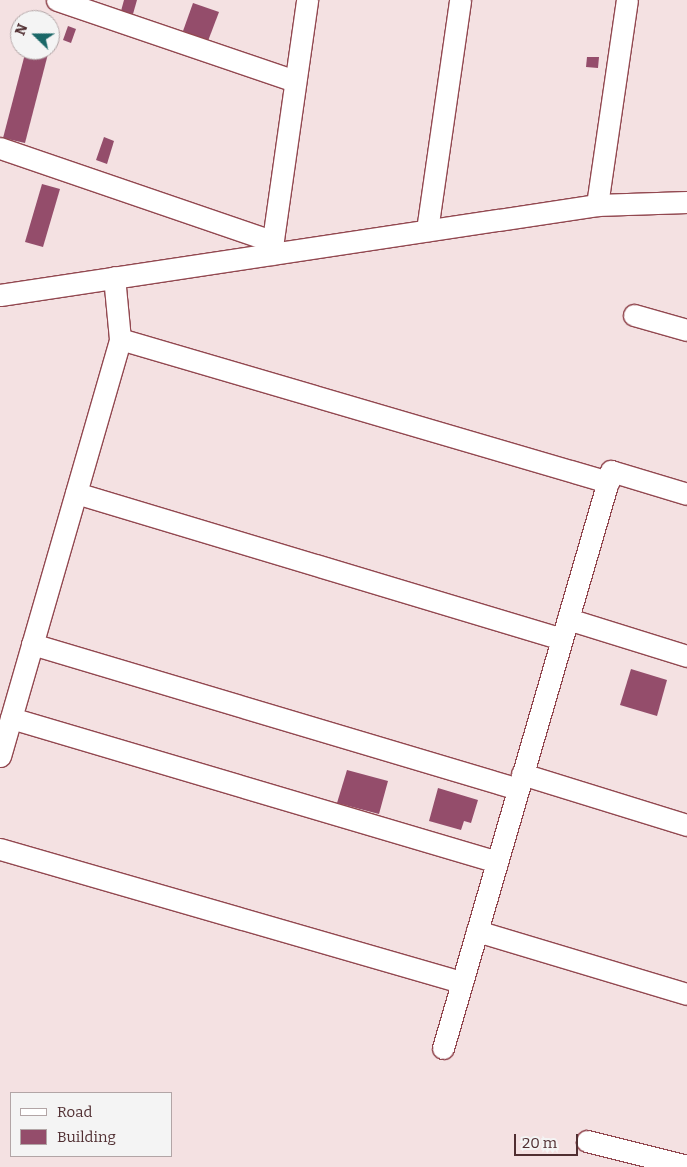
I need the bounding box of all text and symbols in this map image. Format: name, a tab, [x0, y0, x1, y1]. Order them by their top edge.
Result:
north arrow	[10, 10, 60, 60]
text: N	[12, 21, 31, 38]
legend	[10, 1092, 172, 1157]
text: Road	[57, 1103, 92, 1121]
scale bar	[517, 1124, 581, 1156]
text: Building	[57, 1128, 116, 1146]
text: 20 m	[522, 1134, 557, 1152]

